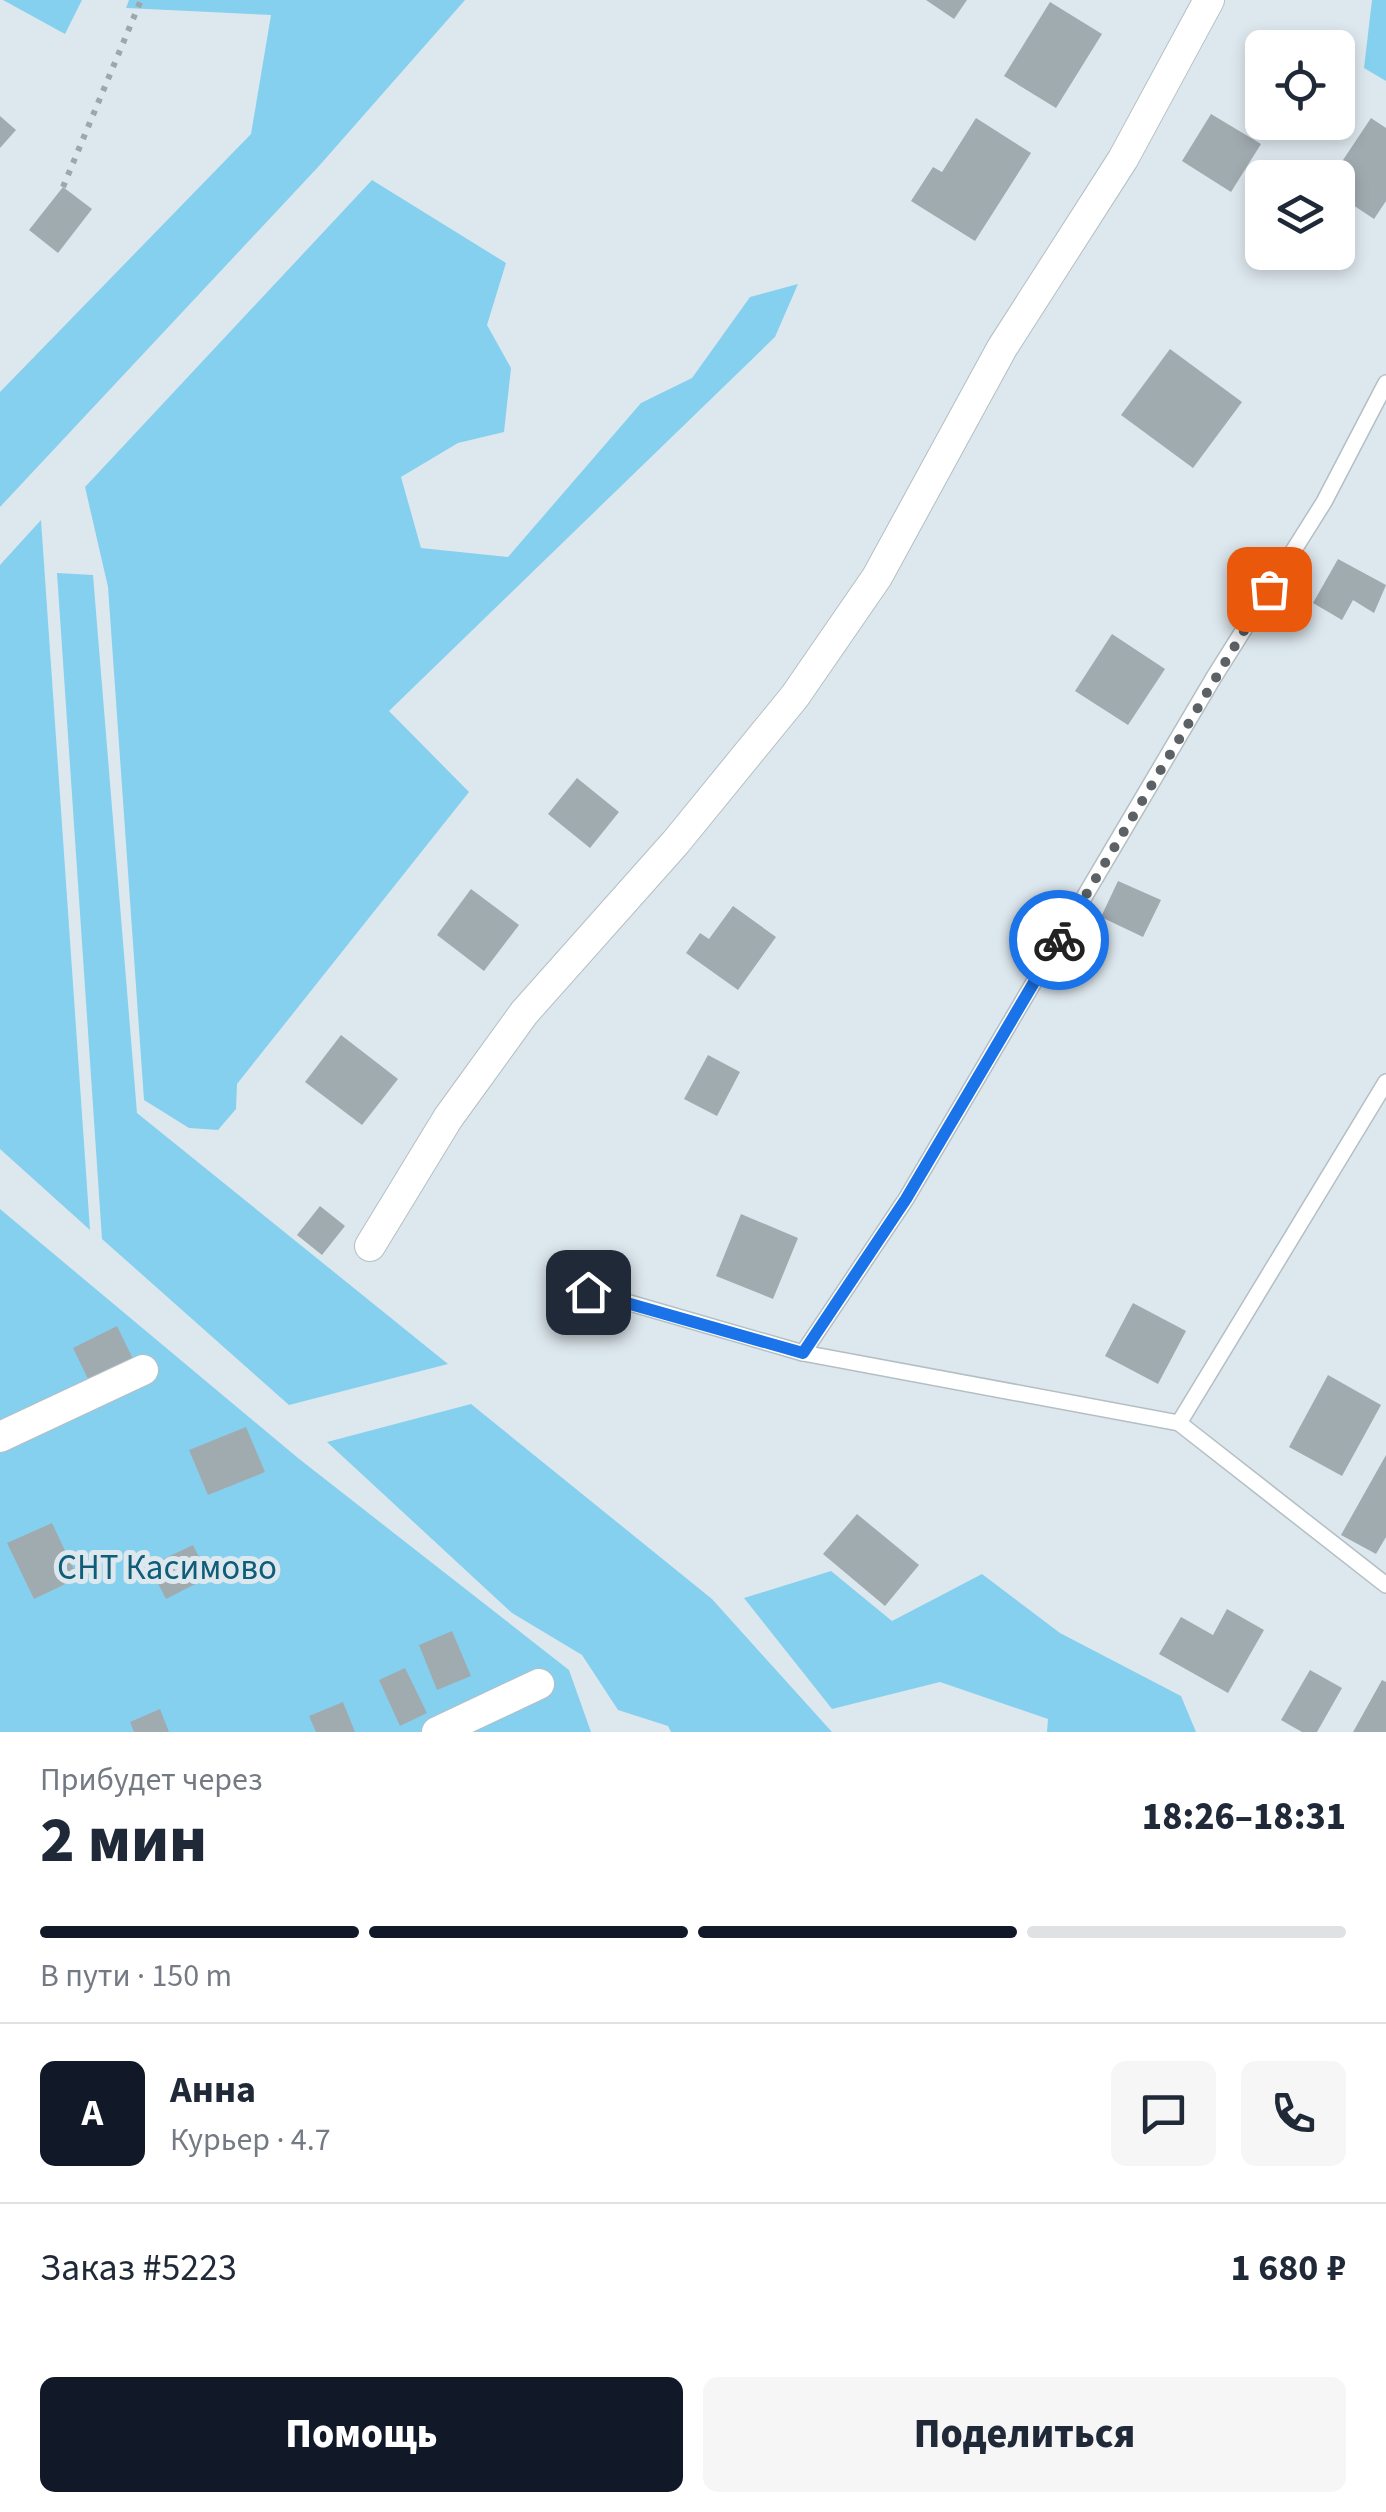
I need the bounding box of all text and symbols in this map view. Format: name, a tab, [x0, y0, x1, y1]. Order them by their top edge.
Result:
map controls	[1245, 30, 1355, 270]
button: locate	[1245, 30, 1355, 140]
button: layers	[1245, 160, 1355, 270]
pin	[1227, 547, 1312, 632]
icon: bag	[1242, 562, 1297, 617]
courier	[1009, 890, 1109, 990]
icon: bike	[1032, 913, 1087, 968]
pin	[546, 1250, 631, 1335]
icon: home	[561, 1265, 616, 1320]
park label: СНТ Касимово	[57, 1543, 277, 1593]
text: Прибудет через	[40, 1757, 263, 1803]
text: 18:26–18:31	[1142, 1790, 1346, 1844]
text: 2 мин	[40, 1794, 207, 1887]
text: В пути · 150 m	[40, 1953, 232, 1999]
button: chat	[1111, 2061, 1216, 2166]
button: phone	[1241, 2061, 1346, 2166]
text: Анна	[170, 2063, 256, 2117]
text: А	[82, 2086, 103, 2140]
text: Курьер · 4.7	[170, 2117, 331, 2163]
text: Заказ #5223	[40, 2241, 237, 2295]
text: 1 680 ₽	[1230, 2241, 1346, 2295]
button: Помощь	[40, 2377, 683, 2492]
button: Поделиться	[703, 2377, 1346, 2492]

